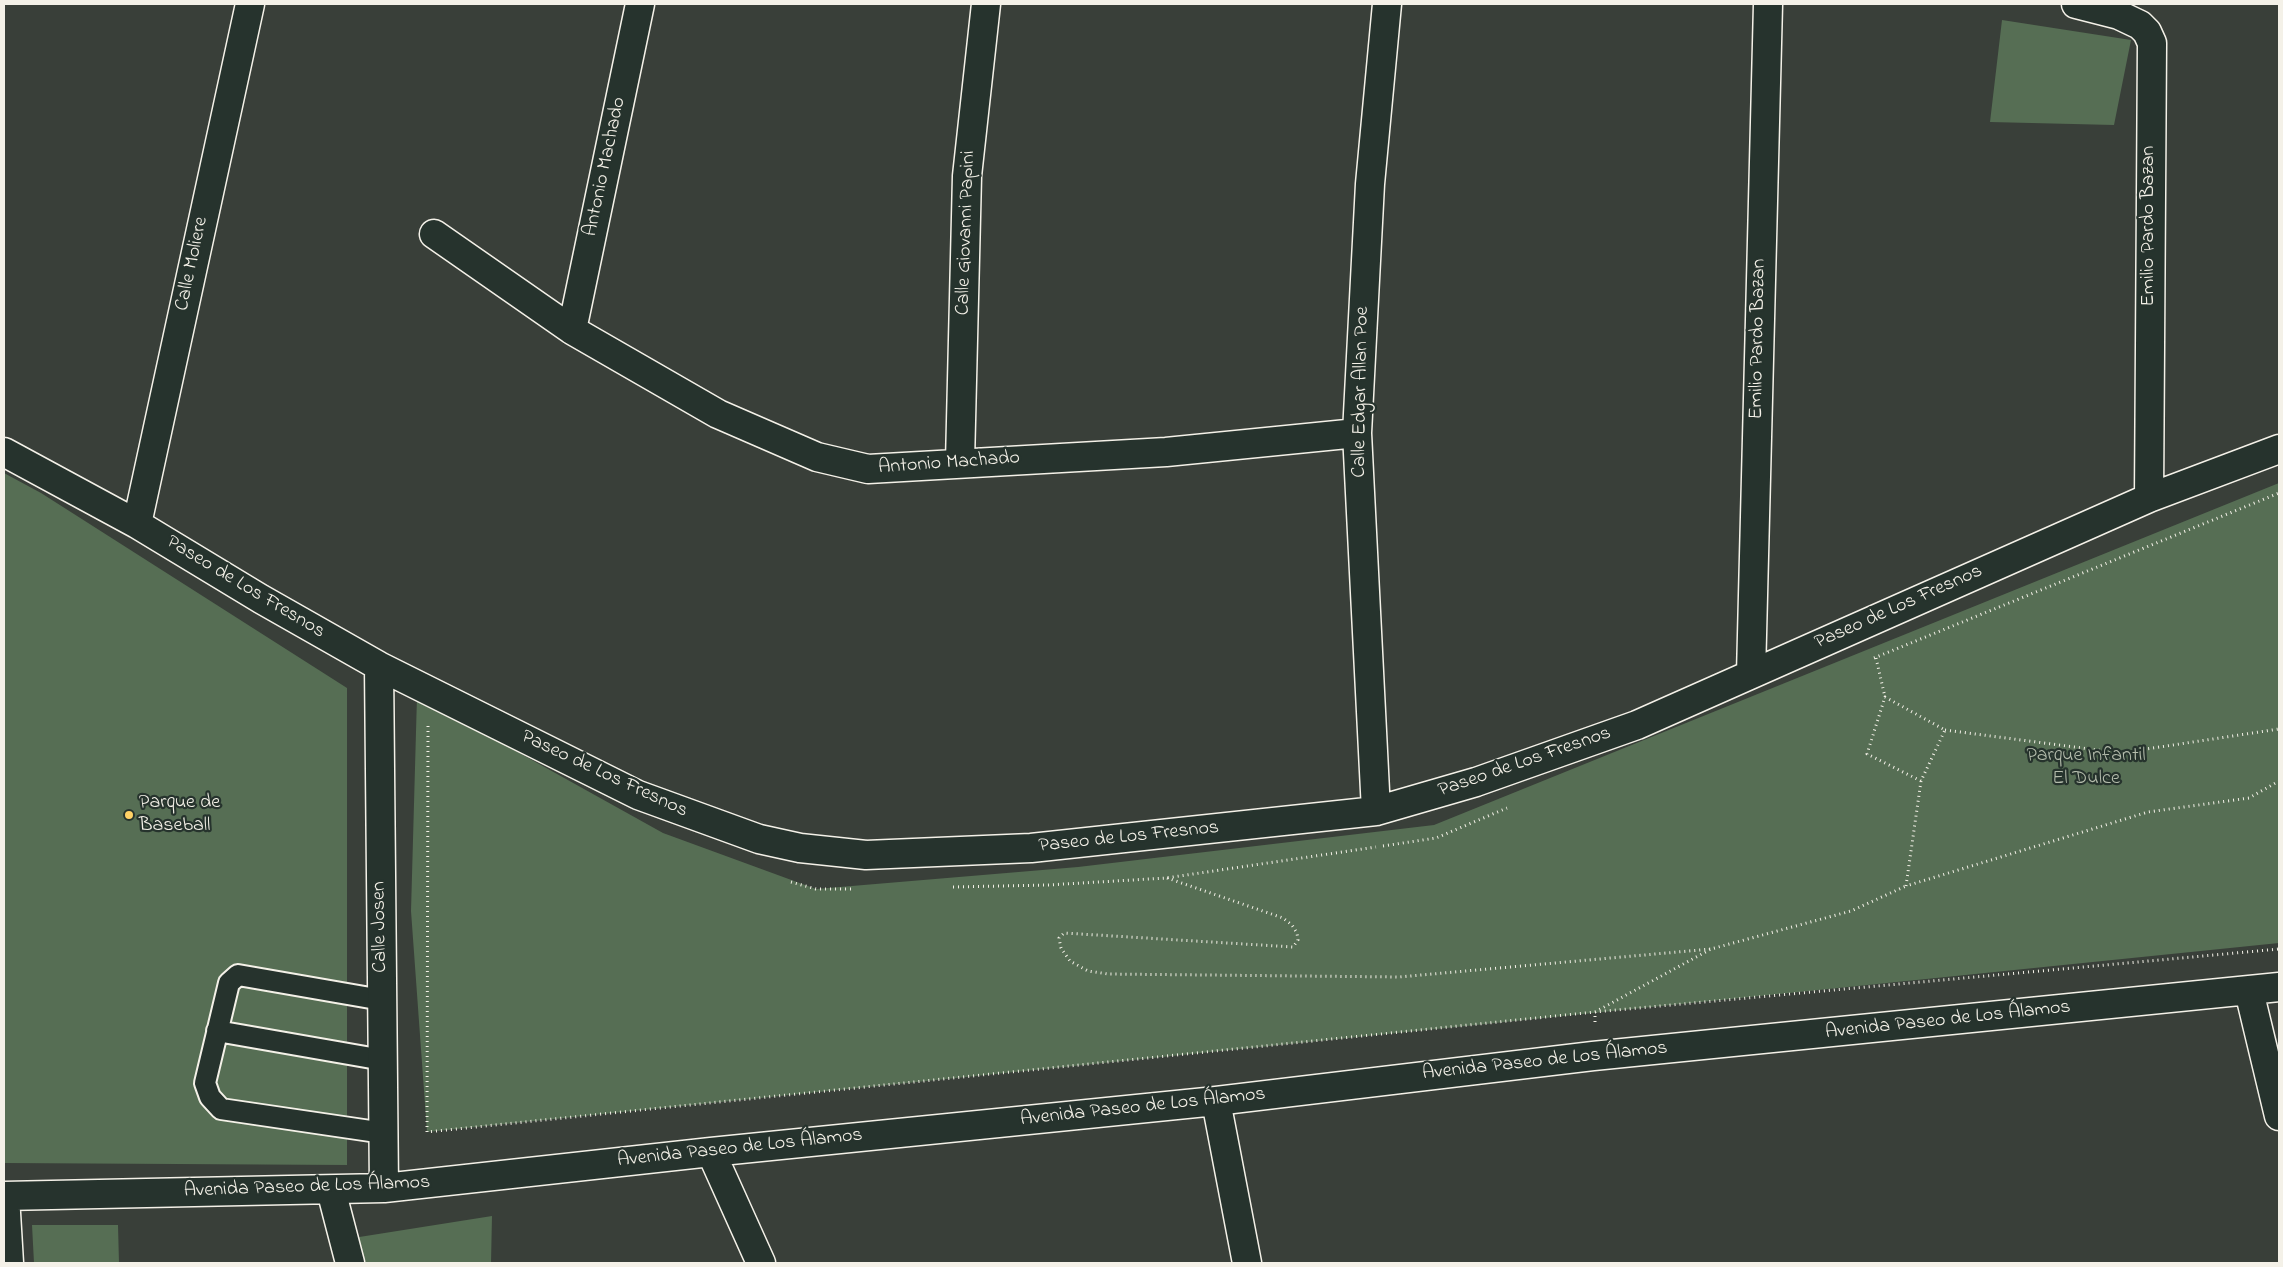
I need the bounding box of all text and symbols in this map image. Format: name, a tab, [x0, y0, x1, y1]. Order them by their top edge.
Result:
street label: Antonio Machado	[580, 95, 632, 239]
street label: Emilio Pardo Bazan	[2138, 146, 2162, 306]
street label: Calle Giovanni Papini	[952, 150, 982, 316]
street label: Calle Moliere	[171, 215, 215, 313]
street label: Emilio Pardo Bazan	[1746, 258, 1772, 420]
street label: Calle Edgar Allan Poe	[1349, 306, 1375, 478]
street label: Antonio Machado	[877, 447, 1021, 481]
street label: Paseo de Los Fresnos	[161, 531, 329, 645]
street label: Paseo de Los Fresnos	[1811, 560, 1987, 656]
street label: Paseo de Los Fresnos	[1436, 722, 1614, 804]
street label: Paseo de Los Fresnos	[517, 726, 691, 824]
park label: Parque Infantil El Dulce	[2026, 745, 2146, 792]
place label: Parque de Baseball	[139, 792, 220, 839]
marker: Parque de Baseball	[123, 809, 135, 821]
street label: Paseo de Los Fresnos	[1038, 817, 1220, 859]
street label: Calle Josen	[368, 881, 394, 973]
street label: Avenida Paseo de Los Álamos	[1824, 996, 2072, 1046]
street label: Avenida Paseo de Los Álamos	[1421, 1037, 1669, 1087]
street label: Avenida Paseo de Los Álamos	[1019, 1083, 1267, 1133]
street label: Avenida Paseo de Los Álamos	[616, 1124, 864, 1174]
street label: Avenida Paseo de Los Álamos	[183, 1172, 431, 1204]

